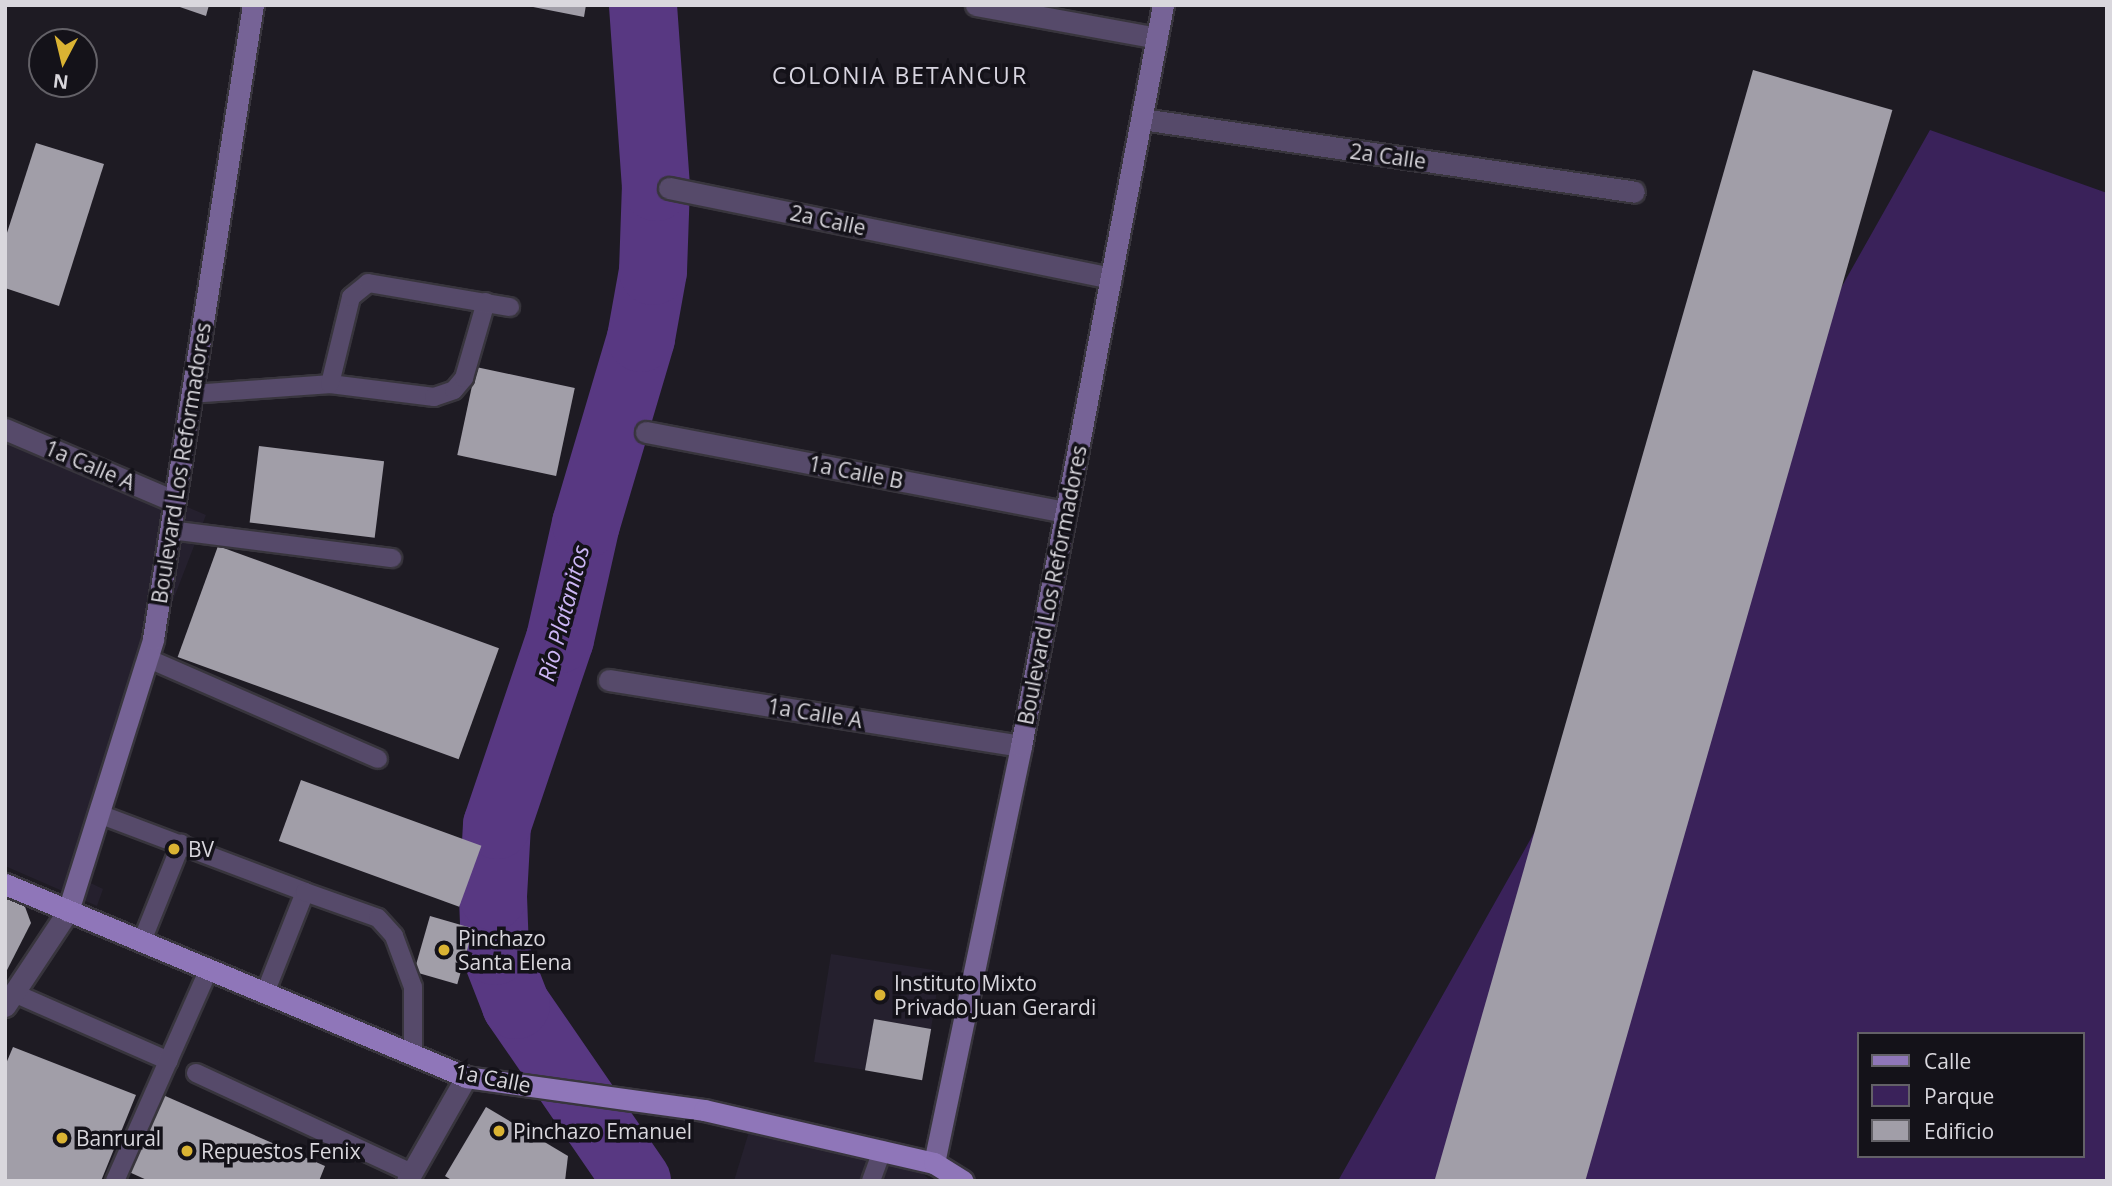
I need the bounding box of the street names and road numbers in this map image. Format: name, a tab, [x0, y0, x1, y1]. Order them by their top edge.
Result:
street label: 2a Calle	[1348, 138, 1428, 174]
street label: 2a Calle	[788, 200, 868, 240]
street label: Boulevard Los Reformadores	[146, 321, 216, 605]
street label: 1a Calle A	[41, 435, 139, 495]
street label: Boulevard Los Reformadores	[1013, 443, 1091, 727]
street label: 1a Calle B	[807, 451, 905, 493]
street label: 1a Calle A	[766, 693, 864, 733]
street label: 1a Calle	[453, 1058, 533, 1098]

